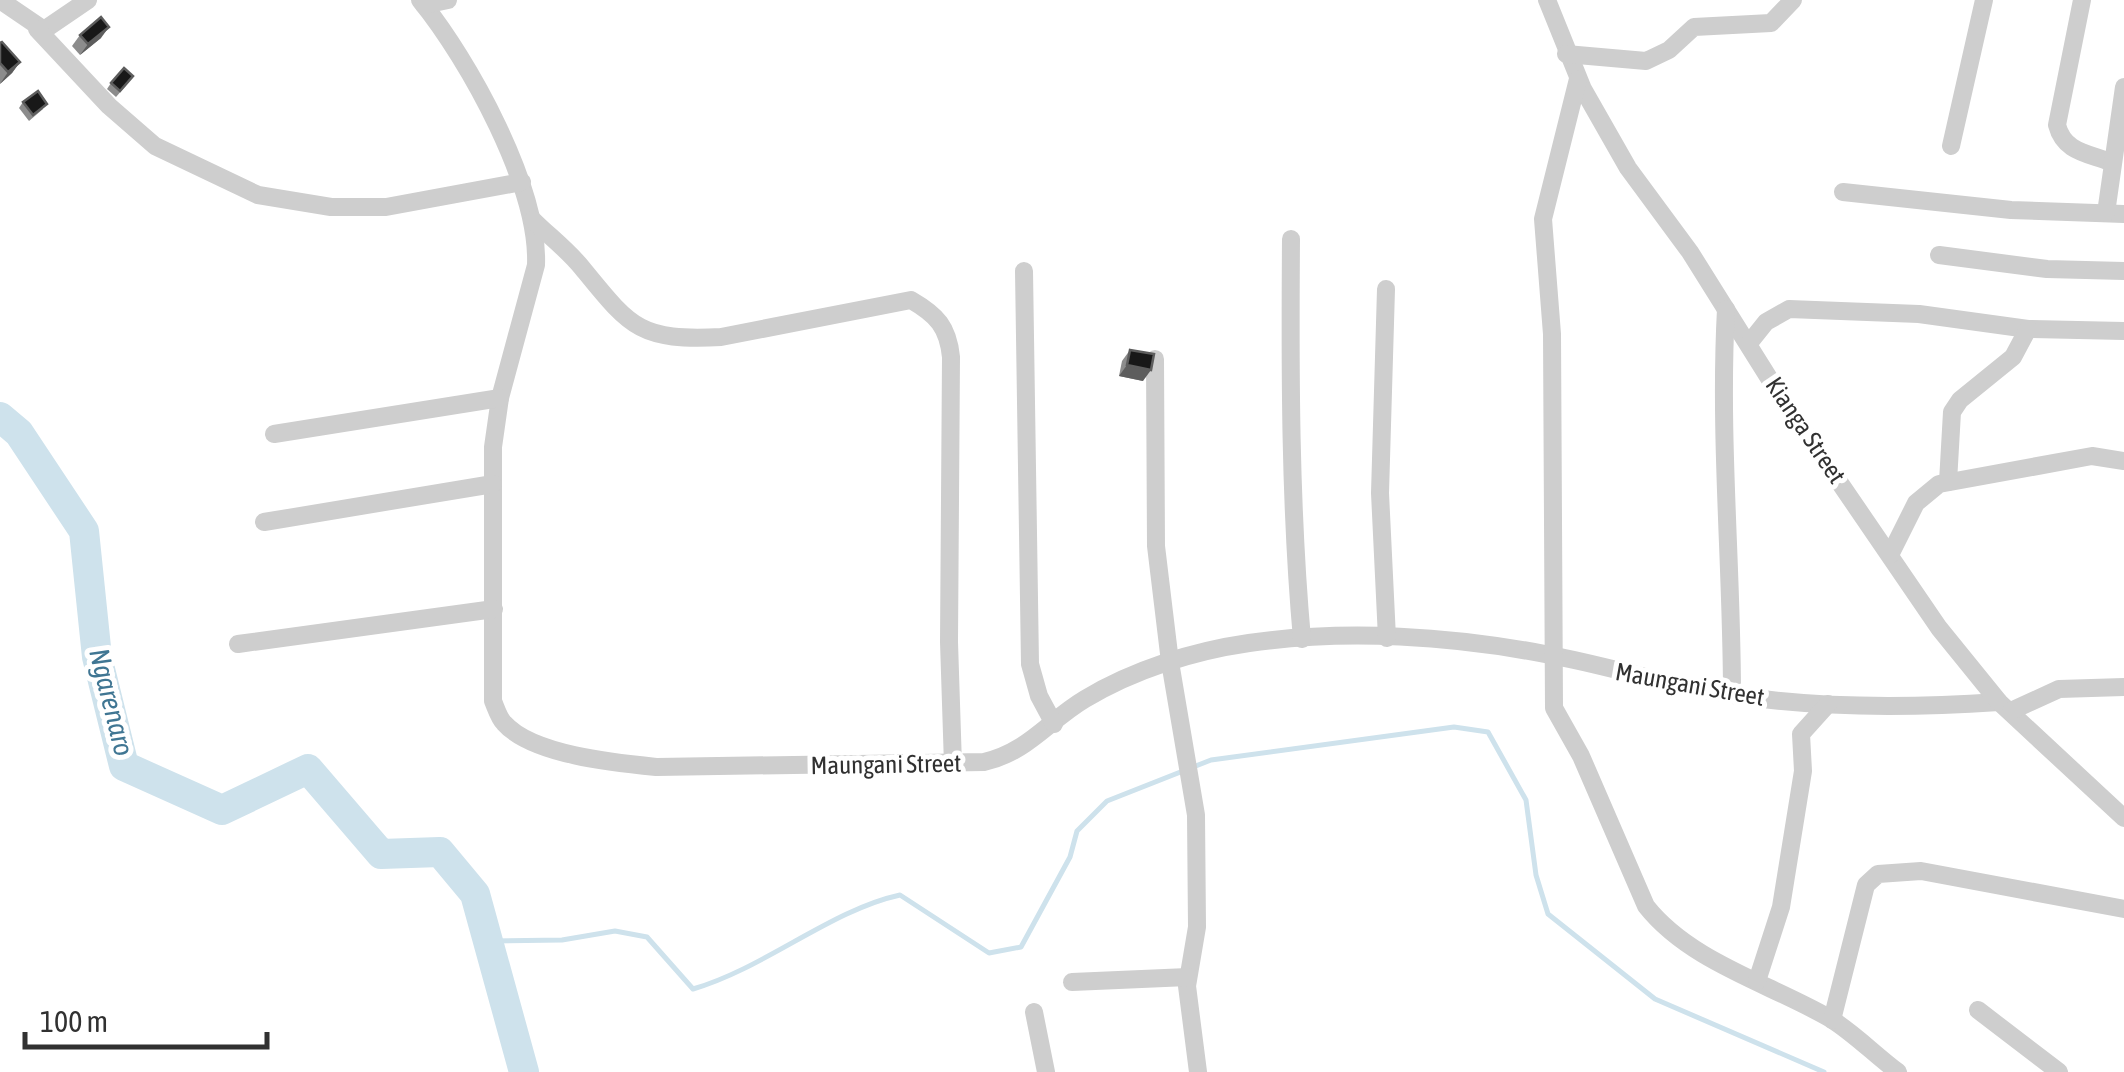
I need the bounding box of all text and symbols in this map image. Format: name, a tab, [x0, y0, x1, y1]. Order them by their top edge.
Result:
street label: Kianga Street	[1760, 372, 1852, 488]
water label: Ngarenaro	[83, 645, 141, 759]
street label: Maungani Street	[1613, 657, 1767, 711]
street label: Maungani Street	[810, 749, 962, 779]
scale bar	[25, 987, 268, 1049]
text: 100 m	[40, 1004, 108, 1038]

